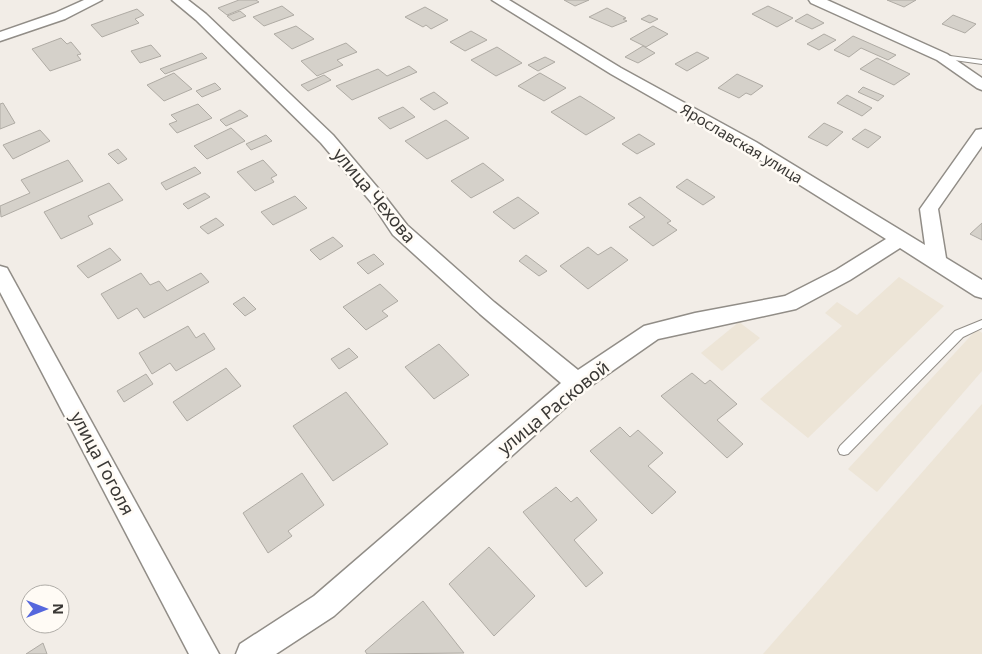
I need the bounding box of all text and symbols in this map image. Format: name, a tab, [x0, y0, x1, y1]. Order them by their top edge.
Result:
street label: Ярославская улица	[677, 99, 807, 187]
street label: улица Чехова	[328, 142, 422, 248]
street label: улица Расковой	[492, 355, 614, 459]
street label: улица Гоголя	[66, 407, 140, 519]
north arrow	[20, 584, 70, 634]
text: N	[49, 603, 68, 615]

